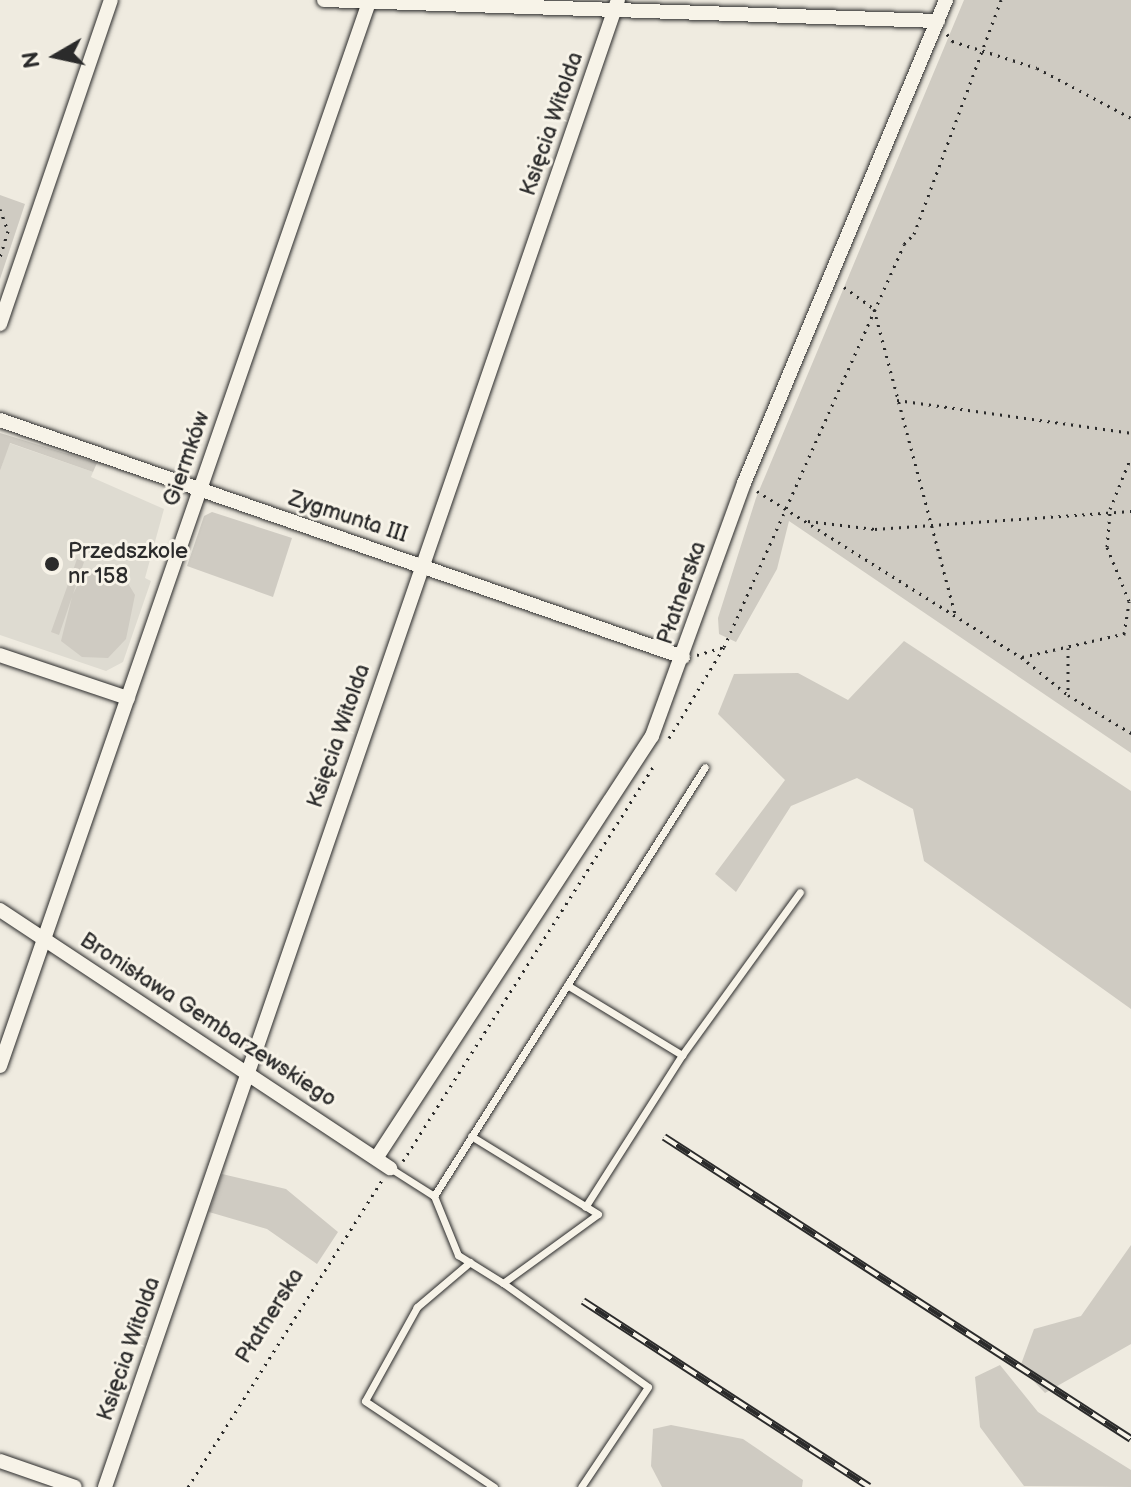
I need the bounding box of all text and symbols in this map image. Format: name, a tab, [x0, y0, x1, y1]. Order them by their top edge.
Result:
north arrow	[16, 16, 96, 96]
street label: Księcia Witolda	[515, 48, 589, 200]
text: N	[17, 50, 46, 70]
street label: Giermków	[159, 408, 215, 510]
street label: Zygmunta III	[285, 485, 411, 549]
place label: Przedszkole nr 158	[68, 538, 188, 590]
street label: Płatnerska	[652, 538, 712, 648]
marker: Przedszkole nr 158	[43, 555, 61, 573]
street label: Księcia Witolda	[302, 660, 376, 812]
street label: Bronisława Gembarzewskiego	[75, 927, 341, 1113]
street label: Płatnerska	[230, 1264, 310, 1368]
street label: Księcia Witolda	[92, 1273, 166, 1425]

